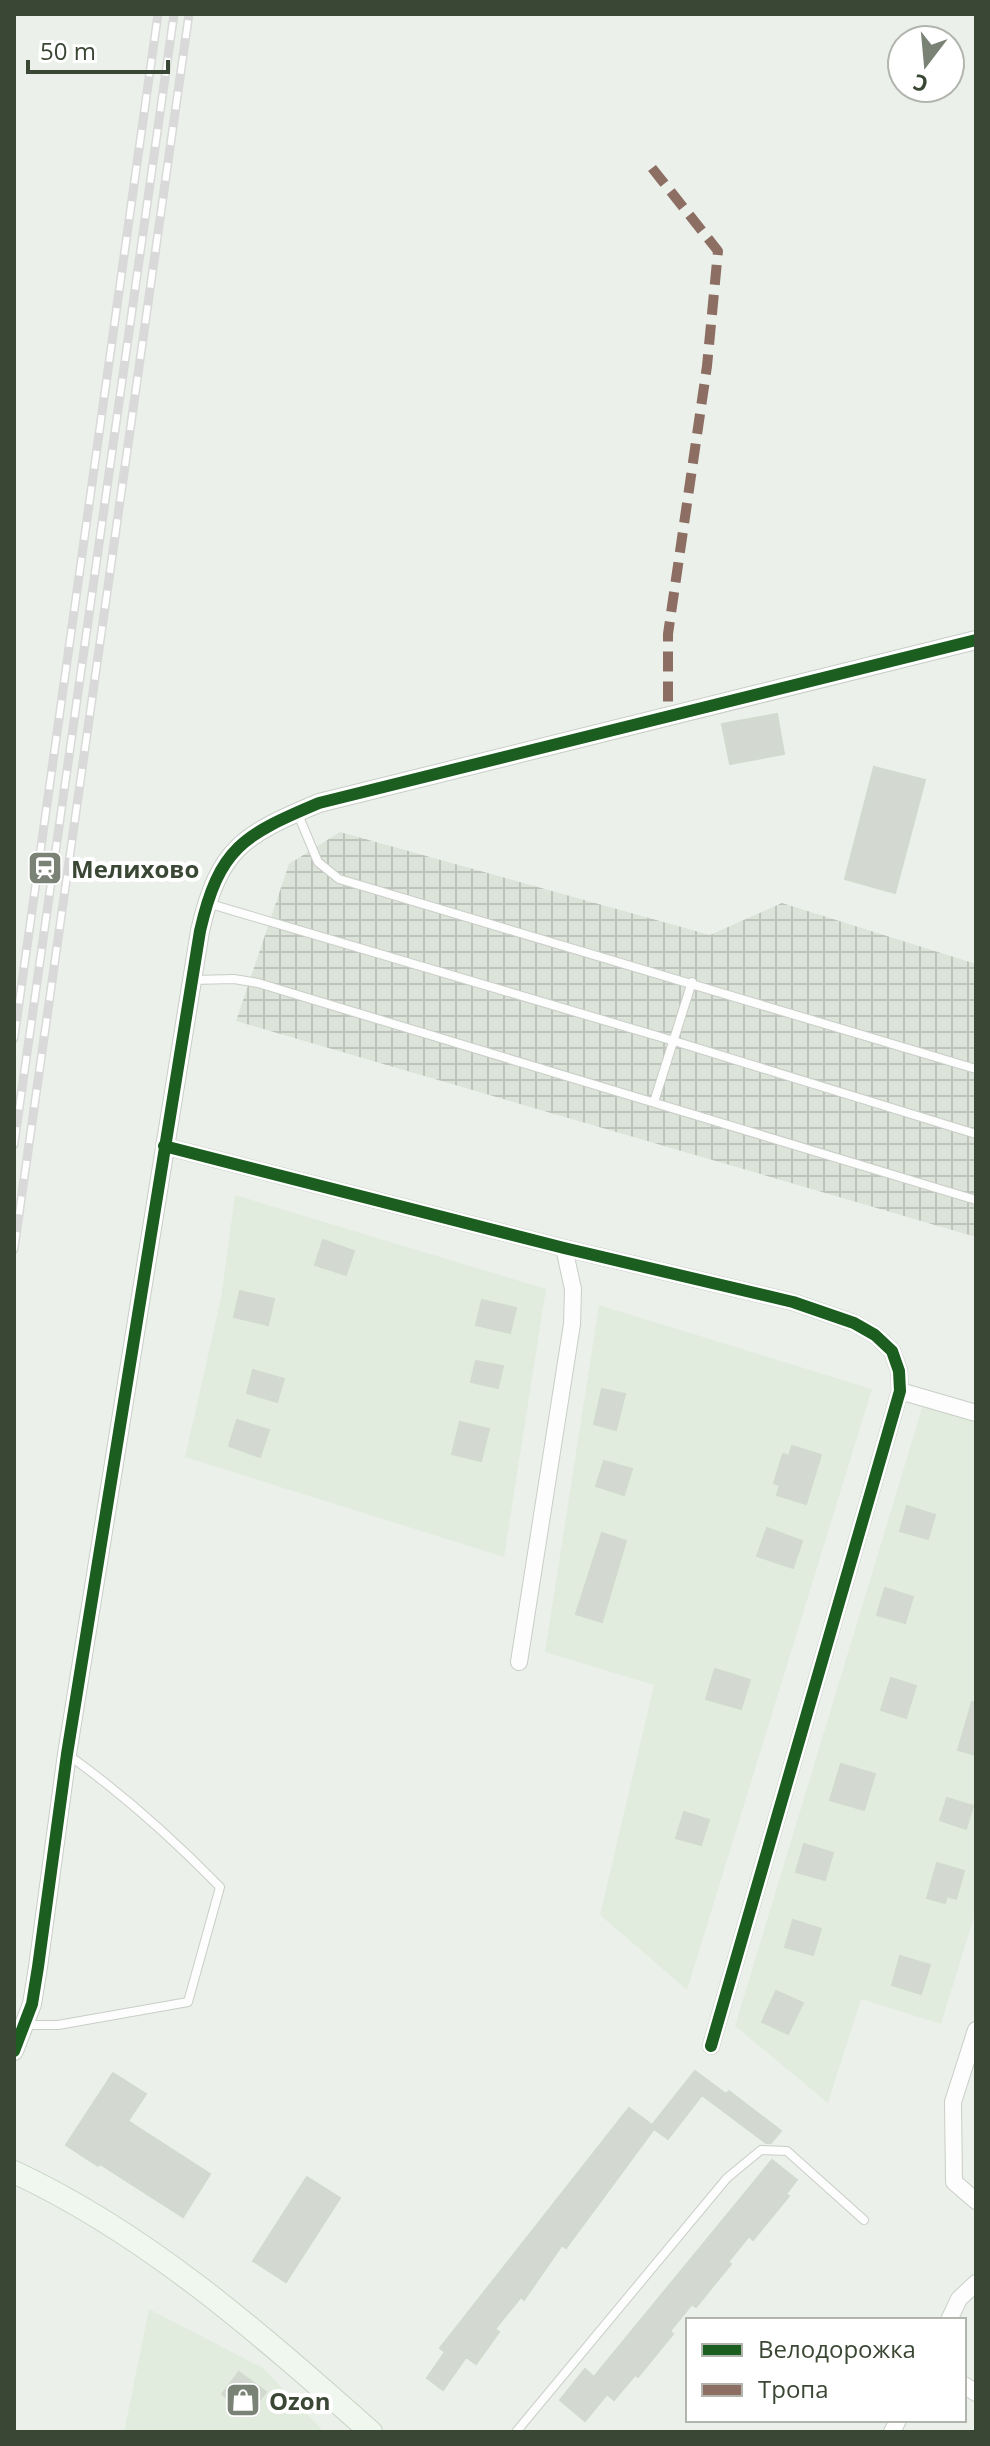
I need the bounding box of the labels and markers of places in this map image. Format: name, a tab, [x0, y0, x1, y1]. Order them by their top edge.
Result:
station icon: Мелихово	[26, 849, 64, 887]
place label: Мелихово	[71, 852, 199, 885]
shop icon: Ozon	[224, 2381, 262, 2419]
place label: Ozon	[269, 2384, 330, 2417]

